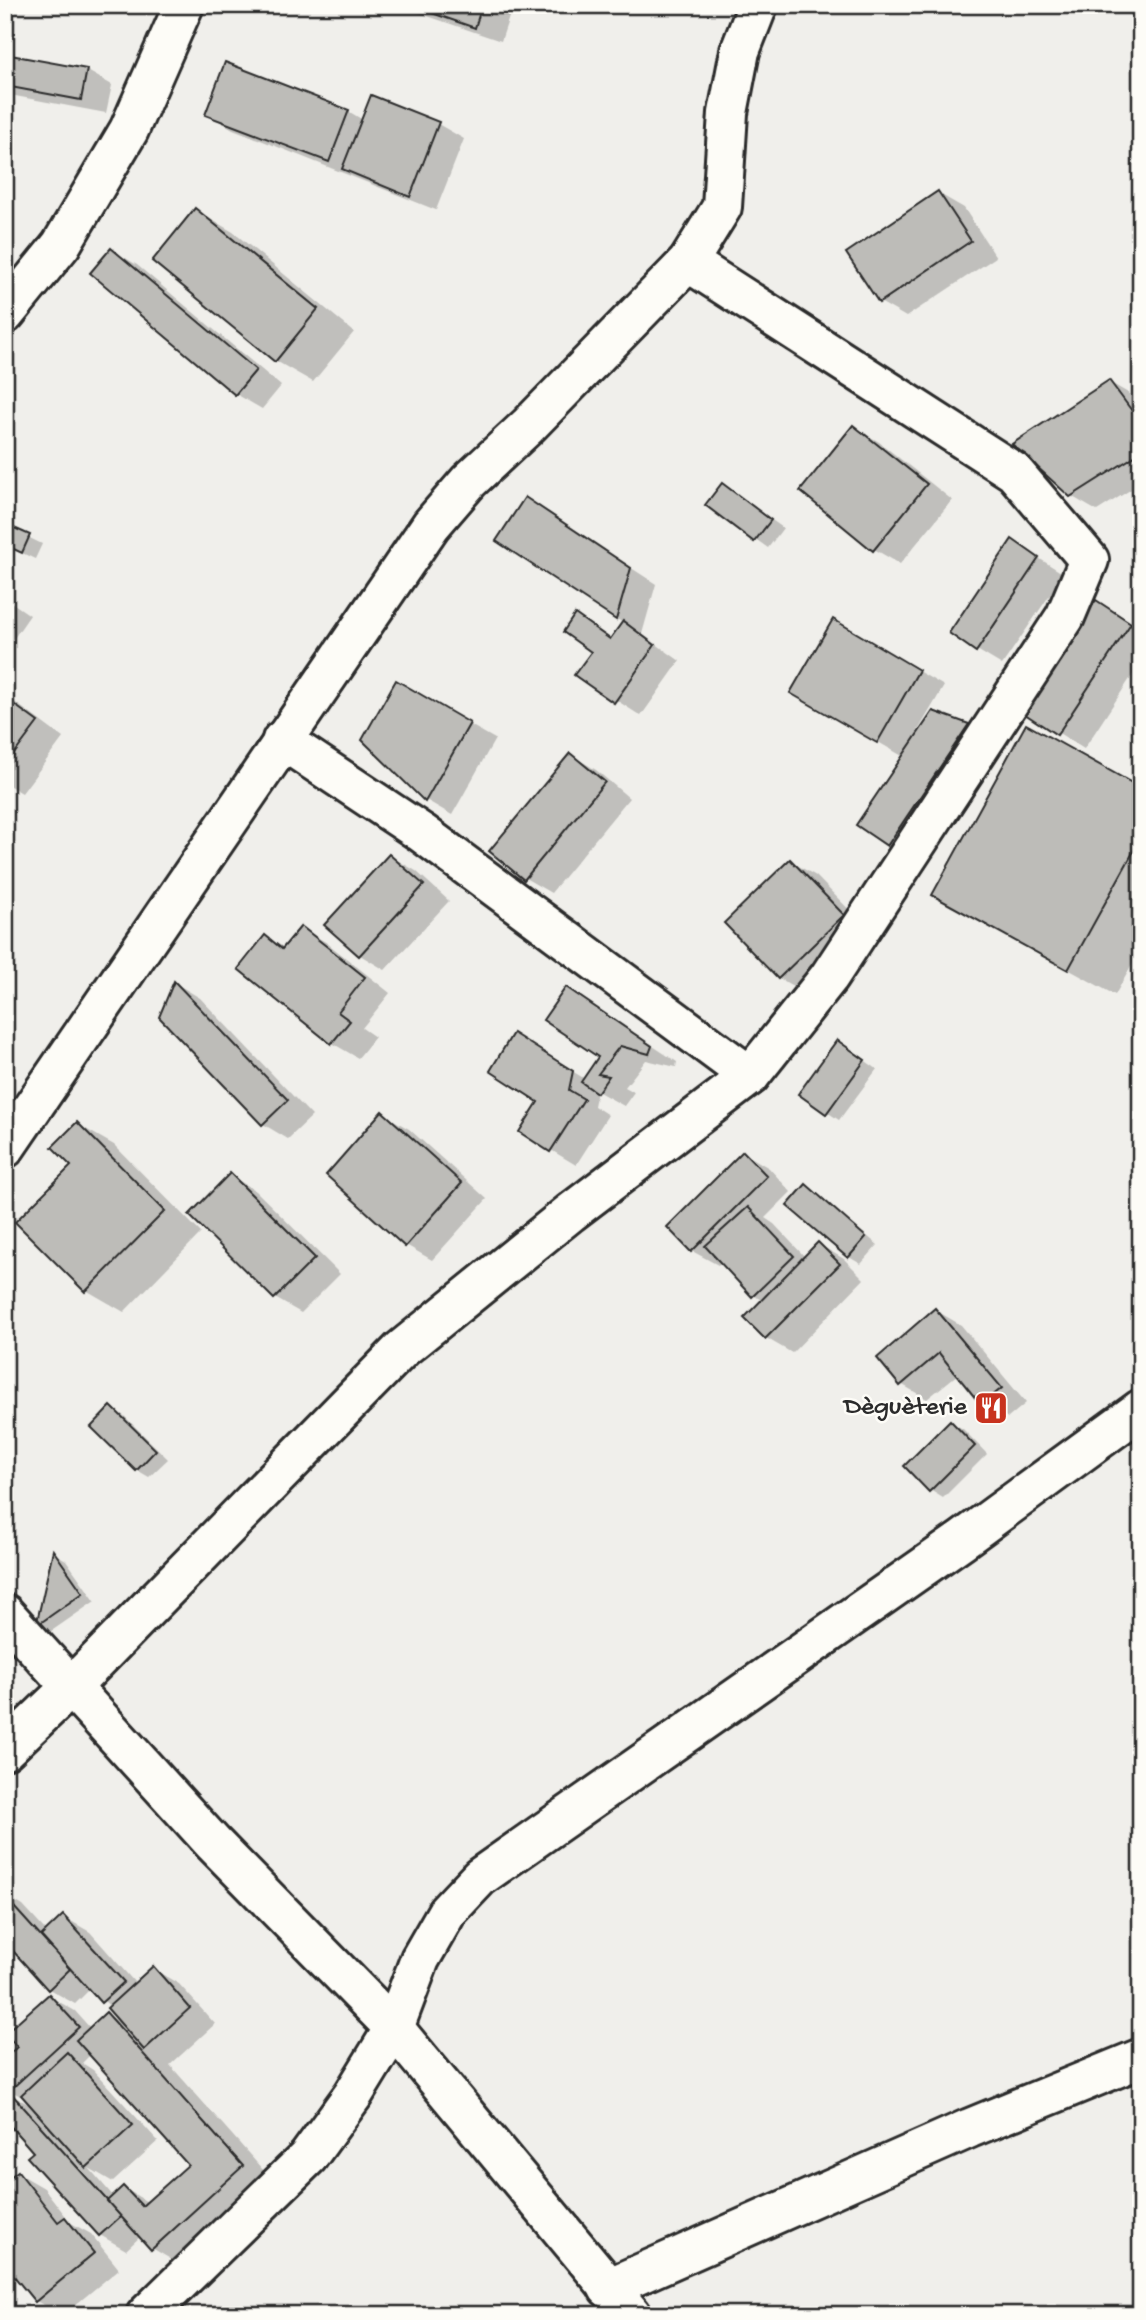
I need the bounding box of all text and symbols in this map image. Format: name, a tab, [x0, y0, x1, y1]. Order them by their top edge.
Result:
restaurant icon: Dèguèterie	[972, 1389, 1010, 1427]
place label: Dèguèterie	[842, 1393, 968, 1424]

